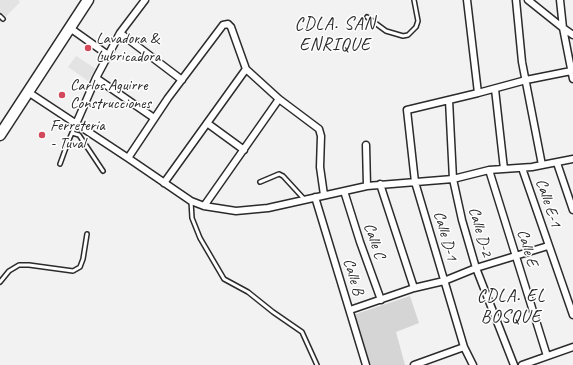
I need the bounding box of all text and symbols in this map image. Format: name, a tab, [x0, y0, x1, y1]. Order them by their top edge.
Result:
district label: CDLA. SAN ENRIQUE	[295, 13, 375, 56]
place label: Lavadora & Lubricadora	[96, 29, 160, 67]
marker: Lavadora & Lubricadora	[83, 43, 93, 53]
place label: Carlos Aguirre Construcciones	[70, 76, 151, 114]
marker: Carlos Aguirre Construcciones	[57, 90, 67, 100]
place label: Ferreteria - Tuval	[50, 116, 105, 154]
marker: Ferreteria - Tuval	[37, 130, 47, 140]
street label: Calle E-1	[531, 176, 565, 230]
street label: Calle D-2	[464, 205, 496, 259]
street label: Calle D-1	[429, 209, 461, 263]
street label: Calle C	[359, 221, 389, 261]
street label: Calle E	[512, 227, 542, 269]
street label: Calle B	[338, 256, 368, 298]
district label: CDLA. EL BOSQUE	[477, 285, 545, 328]

